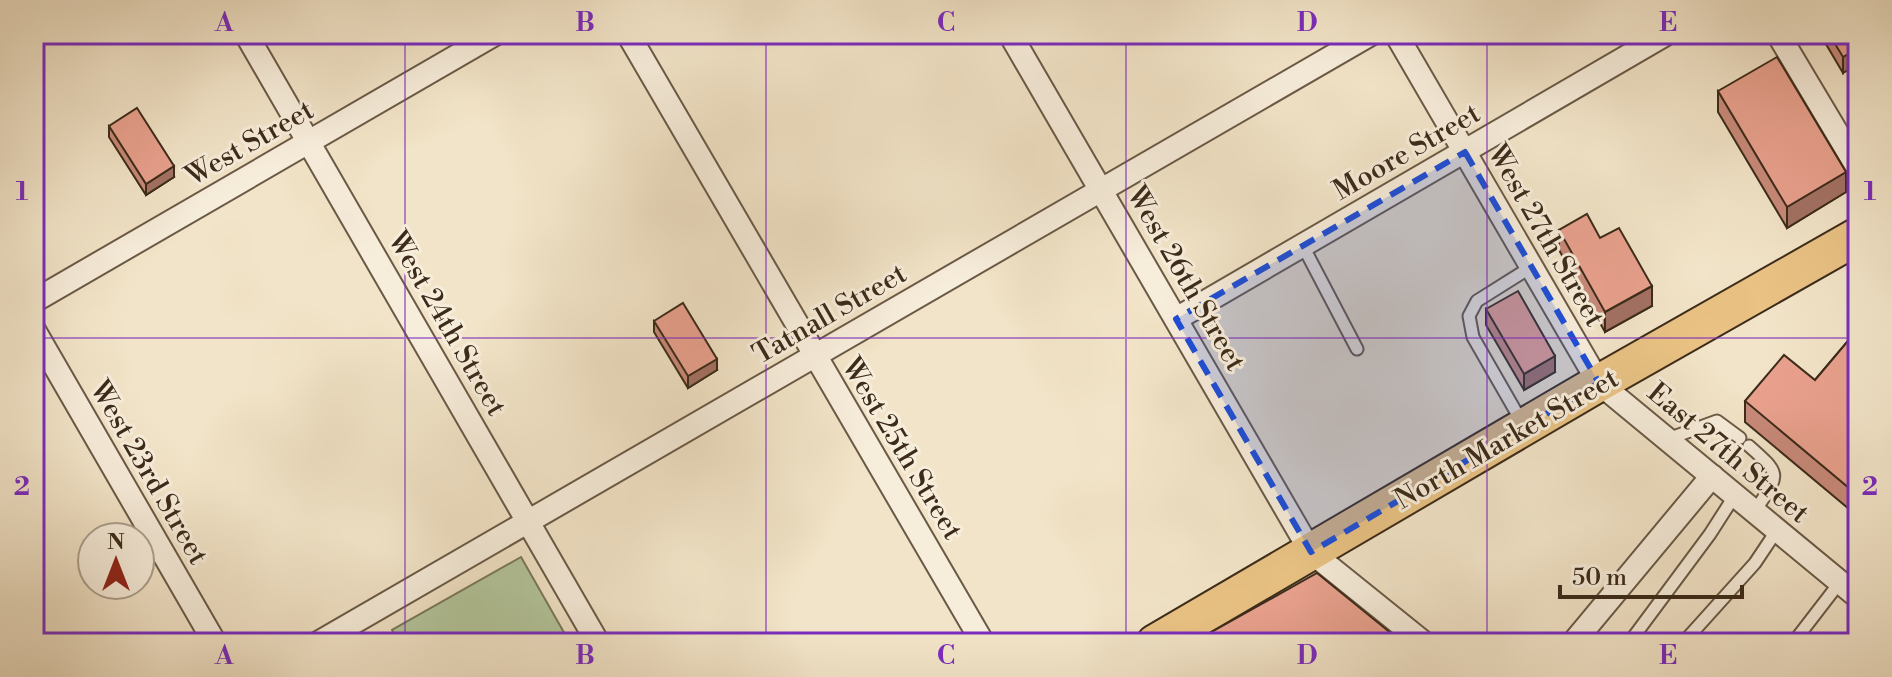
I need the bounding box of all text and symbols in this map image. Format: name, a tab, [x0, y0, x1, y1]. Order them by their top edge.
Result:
text: A	[214, 7, 234, 39]
text: B	[575, 7, 595, 39]
text: C	[937, 7, 955, 39]
text: D	[1297, 7, 1317, 39]
text: E	[1659, 7, 1677, 39]
street label: West Street	[179, 93, 320, 194]
street label: Moore Street	[1327, 96, 1487, 208]
street label: West 27th Street	[1479, 138, 1612, 333]
text: 1	[16, 176, 29, 208]
text: 1	[1864, 176, 1877, 208]
street label: West 26th Street	[1118, 179, 1253, 377]
street label: West 24th Street	[379, 224, 514, 422]
street label: Tatnall Street	[747, 256, 913, 372]
street label: West 25th Street	[833, 351, 970, 546]
street label: North Market Street	[1389, 361, 1625, 518]
street label: West 23rd Street	[81, 374, 216, 571]
street label: East 27th Street	[1640, 375, 1816, 531]
text: 2	[14, 471, 30, 503]
text: 2	[1862, 471, 1878, 503]
north arrow	[76, 521, 156, 601]
text: N	[107, 529, 125, 556]
scale bar	[1560, 549, 1742, 599]
text: 50 m	[1572, 563, 1627, 593]
text: A	[214, 640, 234, 672]
text: B	[575, 640, 595, 672]
text: C	[937, 640, 955, 672]
text: D	[1297, 640, 1317, 672]
text: E	[1659, 640, 1677, 672]

